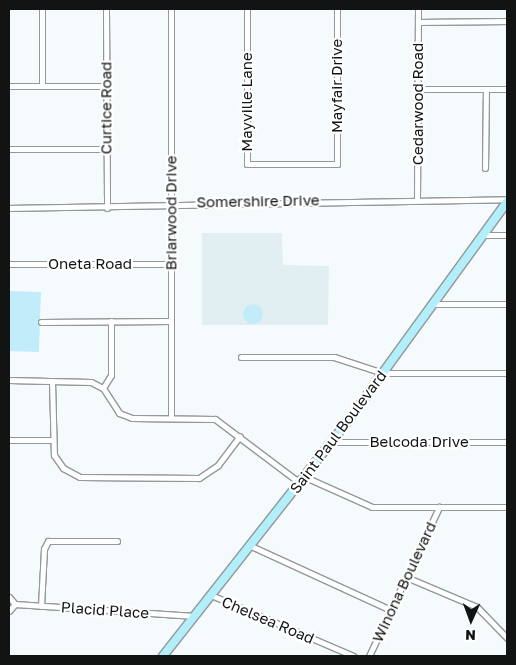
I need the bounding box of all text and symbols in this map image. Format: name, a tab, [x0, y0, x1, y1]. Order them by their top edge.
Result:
street label: Mayfair Drive	[328, 39, 346, 133]
street label: Cedarwood Road	[409, 43, 427, 165]
street label: Mayville Lane	[238, 52, 256, 152]
street label: Curtice Road	[97, 62, 115, 154]
street label: Briarwood Drive	[162, 156, 180, 270]
street label: Somershire Drive	[196, 191, 320, 211]
street label: Oneta Road	[48, 255, 132, 273]
street label: Saint Paul Boulevard	[286, 367, 390, 497]
street label: Belcoda Drive	[369, 433, 469, 451]
street label: Winona Boulevard	[368, 519, 440, 645]
street label: Chelsea Road	[219, 592, 317, 648]
north arrow	[446, 595, 496, 645]
street label: Placid Place	[60, 598, 150, 622]
text: N	[465, 627, 476, 644]

